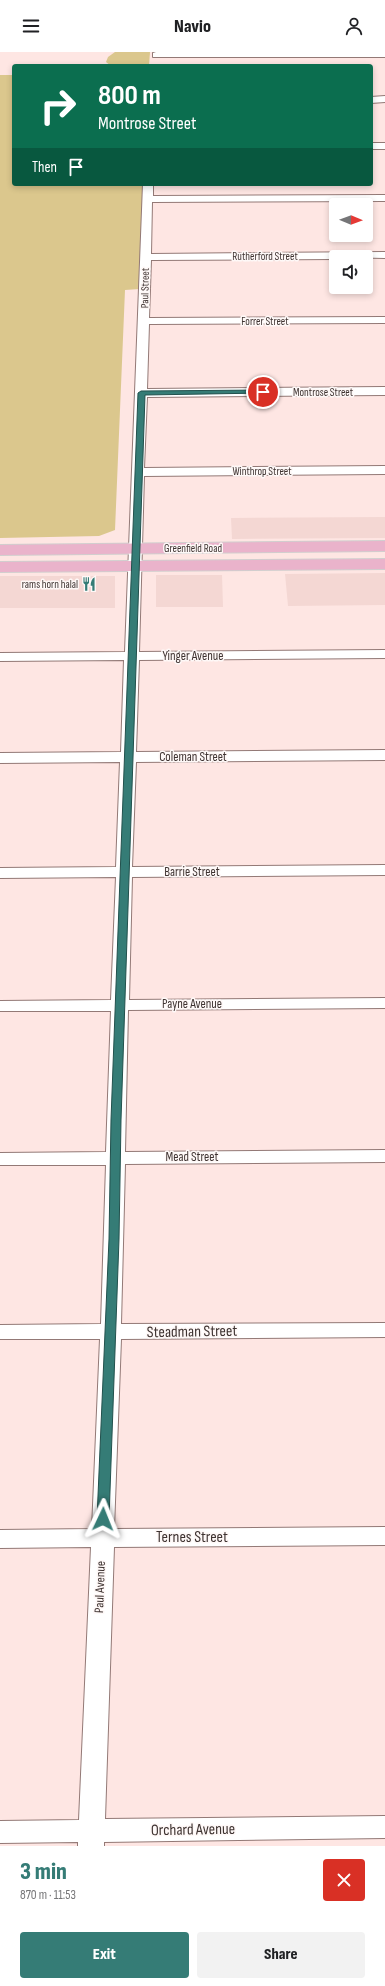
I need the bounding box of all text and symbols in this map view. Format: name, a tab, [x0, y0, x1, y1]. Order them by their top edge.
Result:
icon: menu	[20, 15, 42, 37]
icon: person	[343, 15, 365, 37]
text: Navio	[174, 16, 211, 37]
text: 800 m	[98, 79, 161, 112]
icon: right	[32, 80, 84, 132]
text: Montrose Street	[98, 113, 196, 134]
icon: arrive	[65, 156, 87, 178]
text: Then	[32, 158, 57, 177]
north arrow	[329, 198, 373, 242]
map controls	[329, 198, 373, 294]
street label: Rutherford Street	[232, 250, 298, 263]
button: sound	[329, 250, 373, 294]
street label: Paul Street	[138, 267, 152, 308]
street label: Forrer Street	[241, 315, 289, 328]
pin	[246, 375, 280, 409]
icon: arrive	[252, 381, 274, 403]
street label: Montrose Street	[293, 386, 354, 399]
street label: Winthrop Street	[232, 465, 292, 478]
street label: Greenfield Road	[164, 542, 222, 555]
restaurant icon: rams horn halal	[81, 576, 97, 592]
place label: rams horn halal	[22, 578, 78, 591]
street label: Yinger Avenue	[163, 648, 223, 664]
street label: Coleman Street	[159, 749, 227, 765]
street label: Barrie Street	[164, 864, 220, 880]
street label: Payne Avenue	[162, 996, 222, 1012]
street label: Mead Street	[166, 1149, 218, 1165]
street label: Steadman Street	[147, 1322, 238, 1342]
position arrow	[82, 1498, 124, 1540]
street label: Ternes Street	[156, 1528, 228, 1547]
street label: Paul Avenue	[91, 1561, 109, 1613]
street label: Orchard Avenue	[151, 1820, 235, 1840]
text: 3 min	[20, 1857, 67, 1886]
button: close	[323, 1859, 365, 1901]
text: 870 m · 11:53	[20, 1887, 76, 1903]
button: Exit	[20, 1932, 189, 1978]
button: Share	[197, 1932, 365, 1978]

